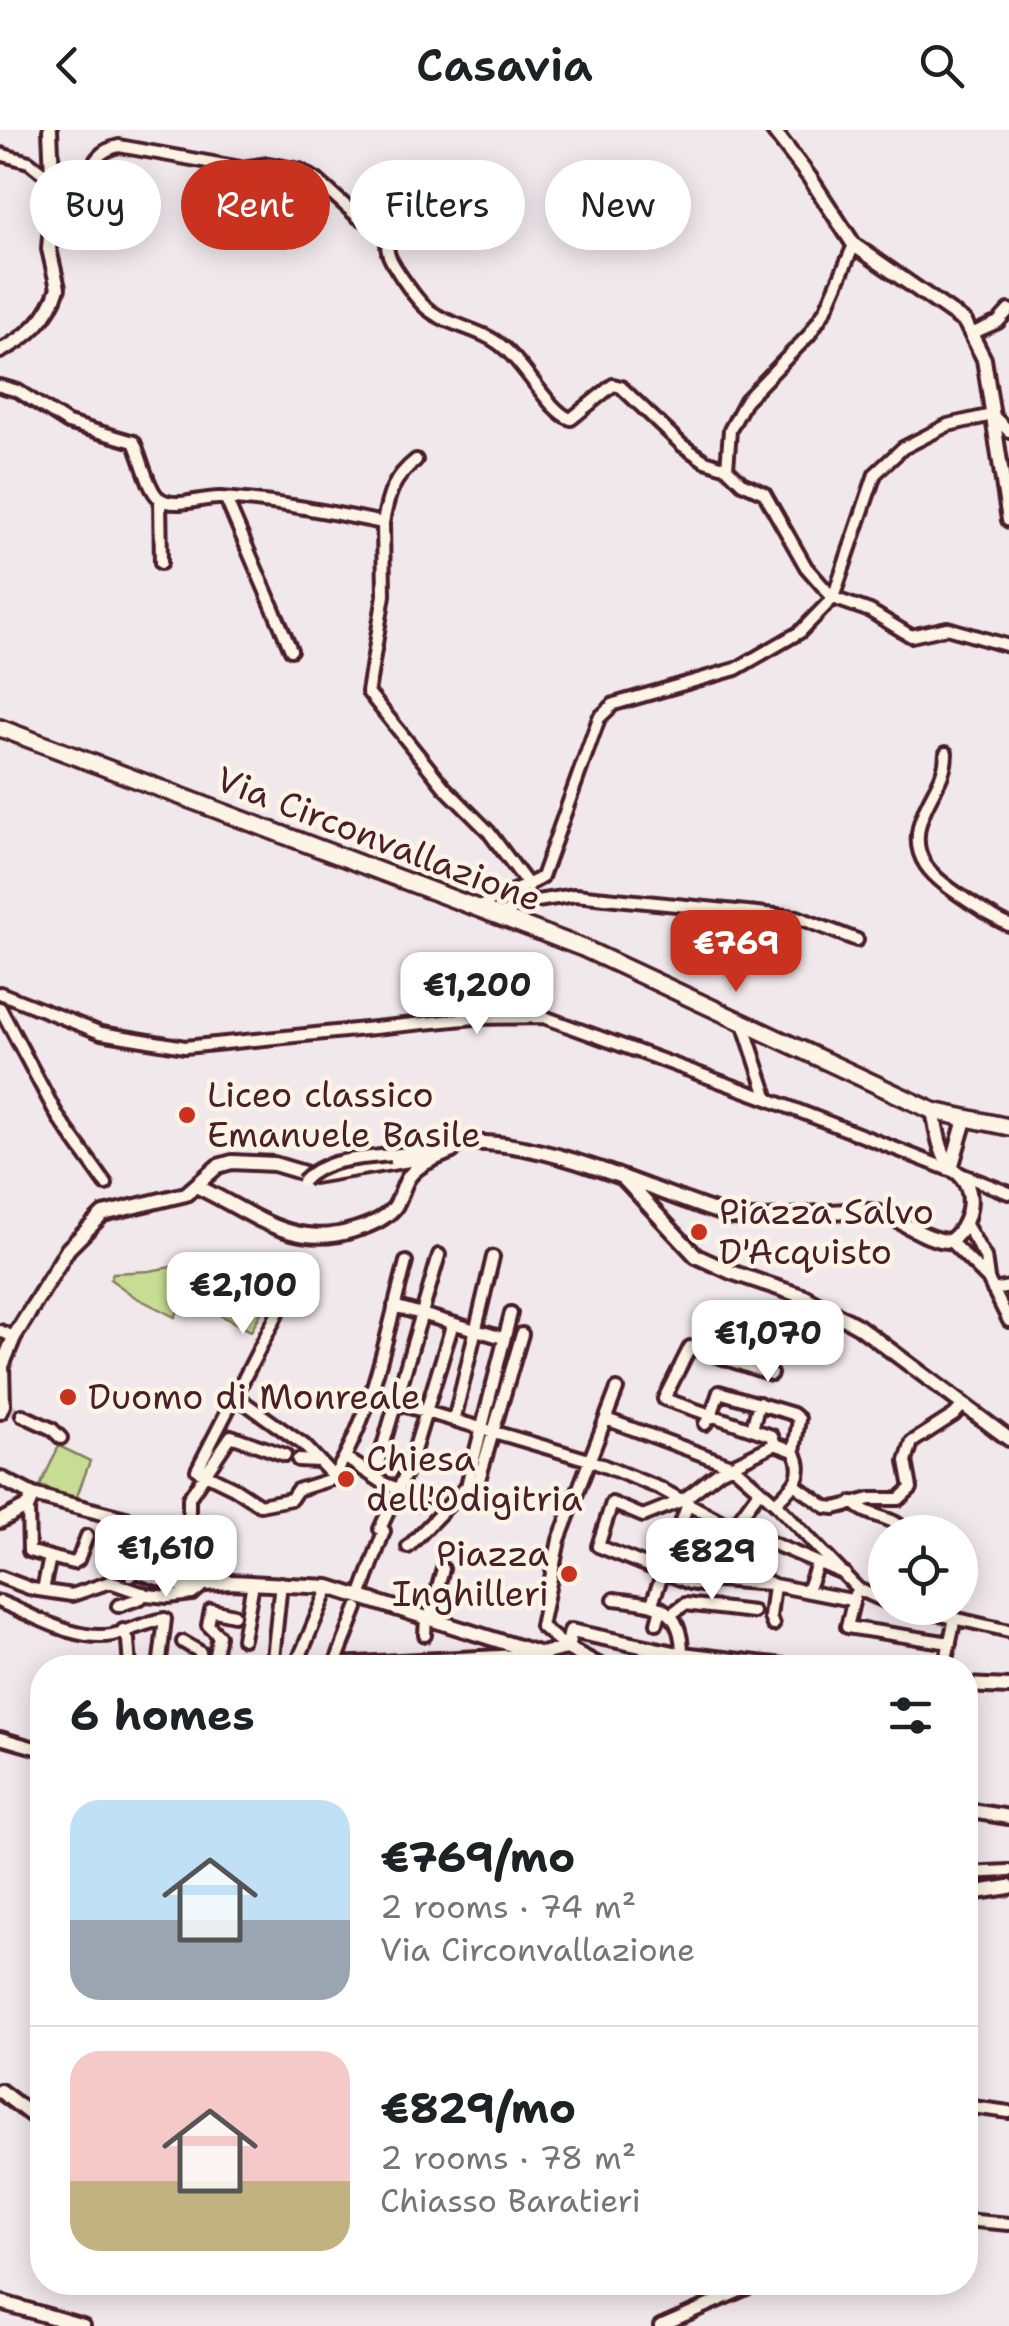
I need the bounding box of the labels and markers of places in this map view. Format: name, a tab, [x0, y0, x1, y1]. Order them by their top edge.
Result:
pin: €769	[677, 910, 795, 995]
pin: €1,200	[396, 952, 558, 1037]
place label: Liceo classico Emanuele Basile	[207, 1071, 481, 1158]
marker: Liceo classico Emanuele Basile	[176, 1104, 198, 1126]
place label: Piazza Salvo D'Acquisto	[719, 1188, 934, 1275]
marker: Piazza Salvo D'Acquisto	[688, 1221, 710, 1243]
pin: €2,100	[162, 1252, 324, 1337]
pin: €1,070	[687, 1300, 849, 1385]
place label: Duomo di Monreale	[88, 1373, 420, 1420]
marker: Duomo di Monreale	[57, 1386, 79, 1408]
place label: Chiesa dell'Odigitria	[366, 1435, 583, 1522]
marker: Chiesa dell'Odigitria	[335, 1468, 357, 1490]
pin: €1,610	[85, 1515, 247, 1600]
pin: €829	[653, 1518, 771, 1603]
place label: Piazza Inghilleri	[392, 1530, 549, 1617]
marker: Piazza Inghilleri	[558, 1563, 580, 1585]

